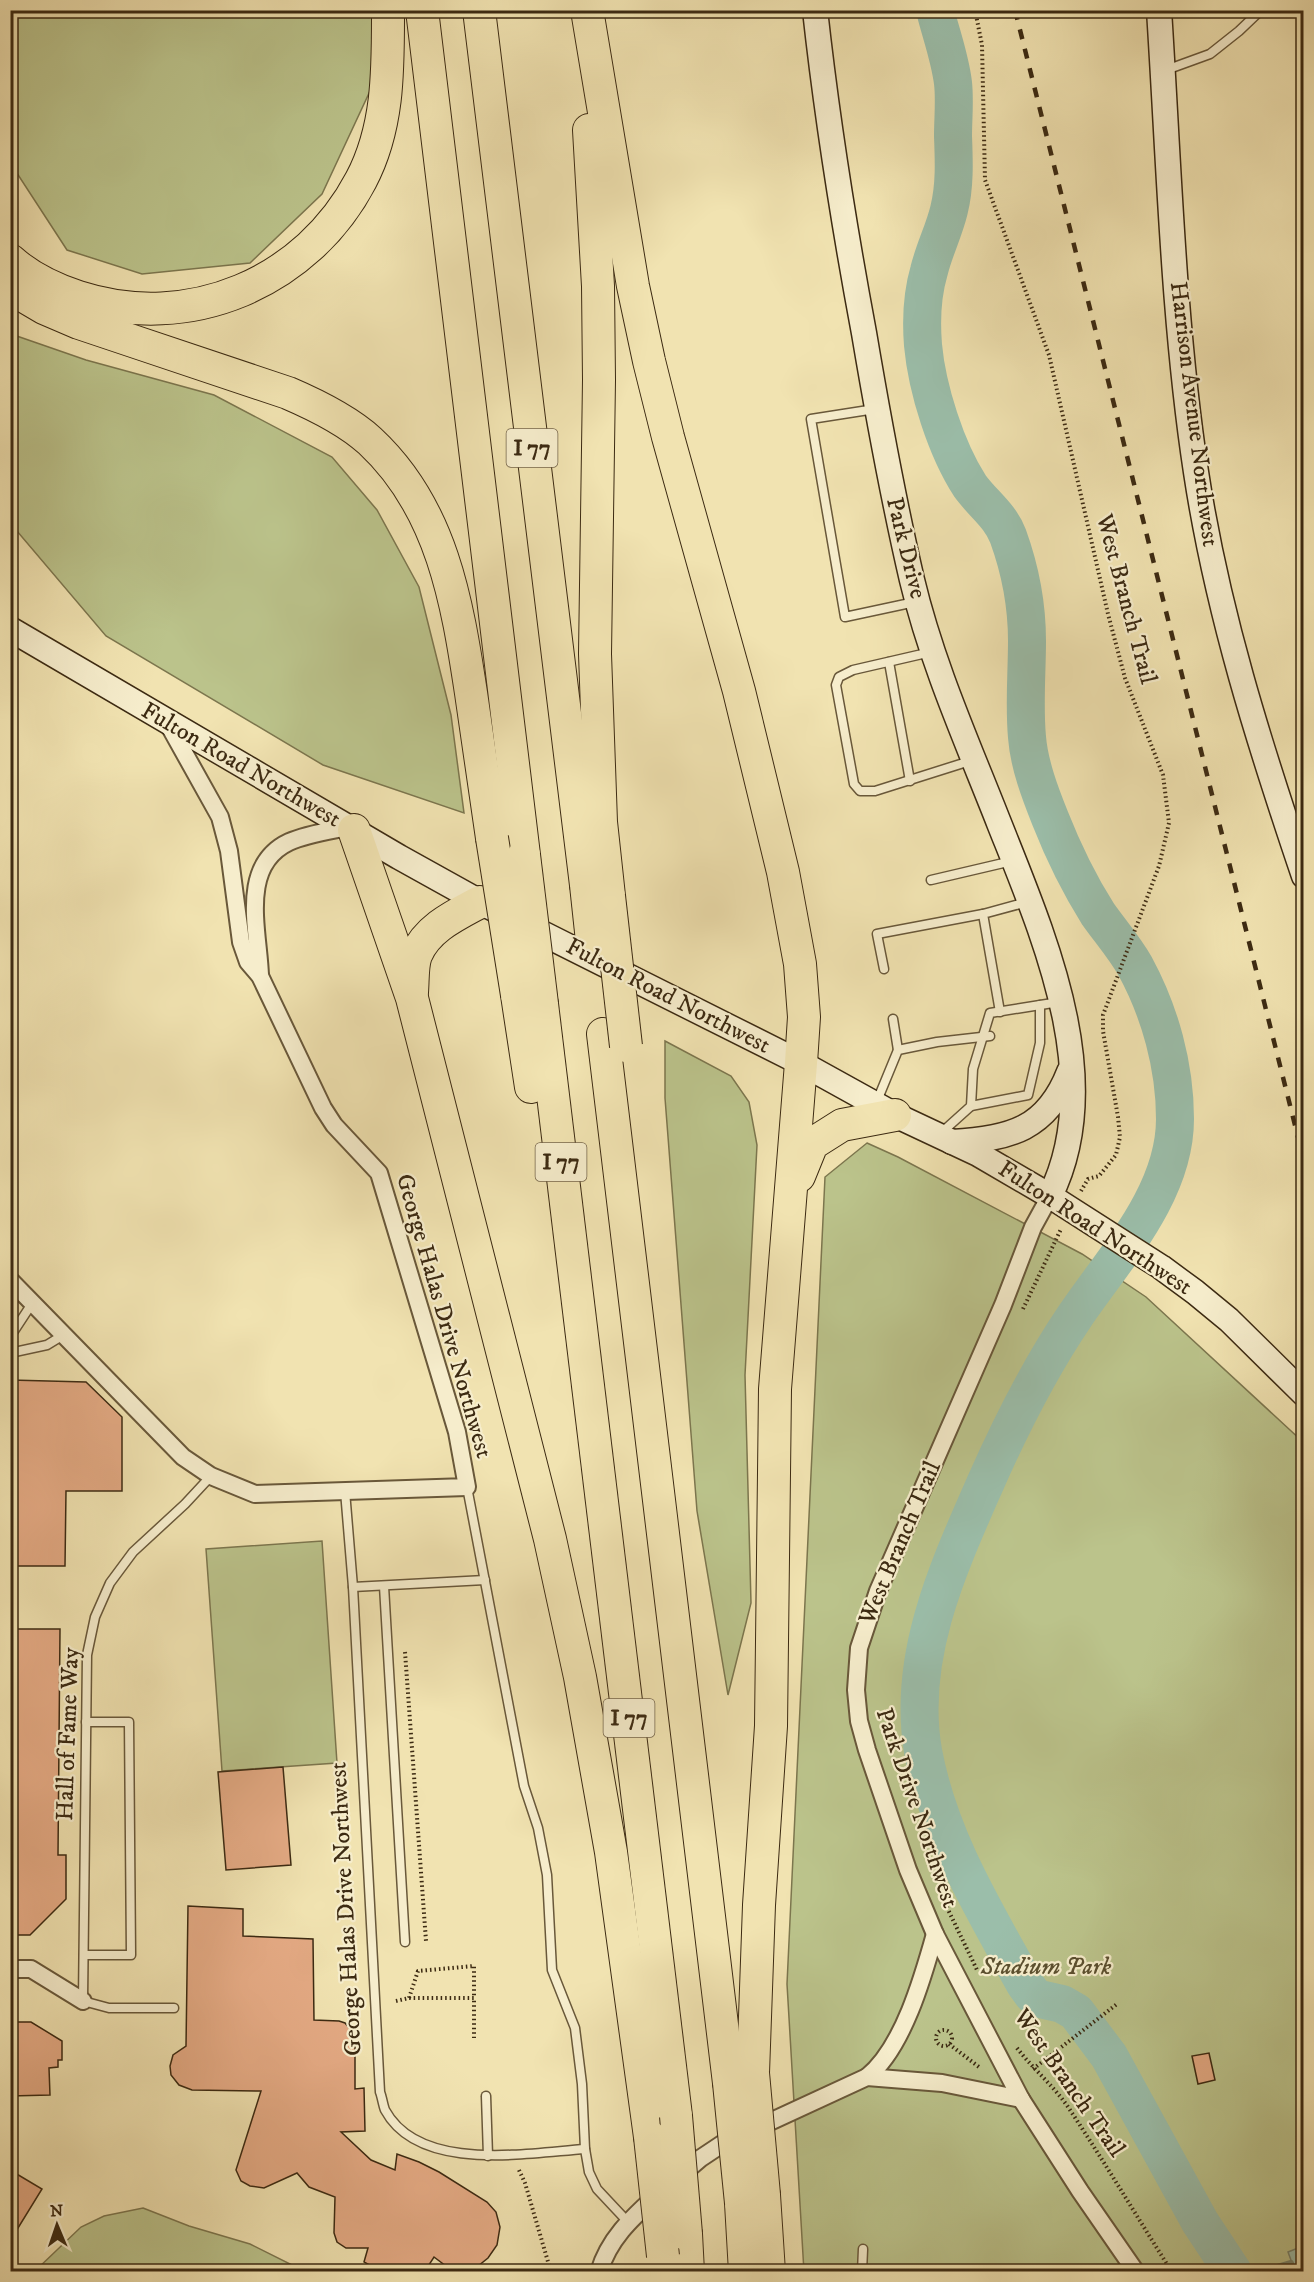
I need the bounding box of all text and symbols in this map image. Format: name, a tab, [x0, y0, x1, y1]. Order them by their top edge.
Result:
street label: Harrison Avenue Northwest	[1163, 280, 1225, 549]
road number: I 77	[506, 429, 558, 467]
street label: Park Drive	[879, 494, 933, 602]
street label: West Branch Trail	[1089, 510, 1163, 688]
street label: Fulton Road Northwest	[136, 696, 346, 835]
street label: Fulton Road Northwest	[561, 931, 776, 1061]
road number: I 77	[536, 1143, 586, 1181]
street label: Fulton Road Northwest	[992, 1154, 1198, 1302]
street label: George Halas Drive Northwest	[389, 1170, 499, 1462]
street label: West Branch Trail	[852, 1456, 948, 1630]
street label: Hall of Fame Way	[50, 1646, 86, 1821]
road number: I 77	[604, 1699, 654, 1737]
street label: Park Drive Northwest	[869, 1704, 965, 1912]
street label: George Halas Drive Northwest	[323, 1761, 369, 2057]
park label: Stadium Park	[980, 1952, 1111, 1982]
street label: West Branch Trail	[1006, 2002, 1132, 2164]
north arrow	[27, 2195, 87, 2255]
text: N	[50, 2201, 63, 2221]

